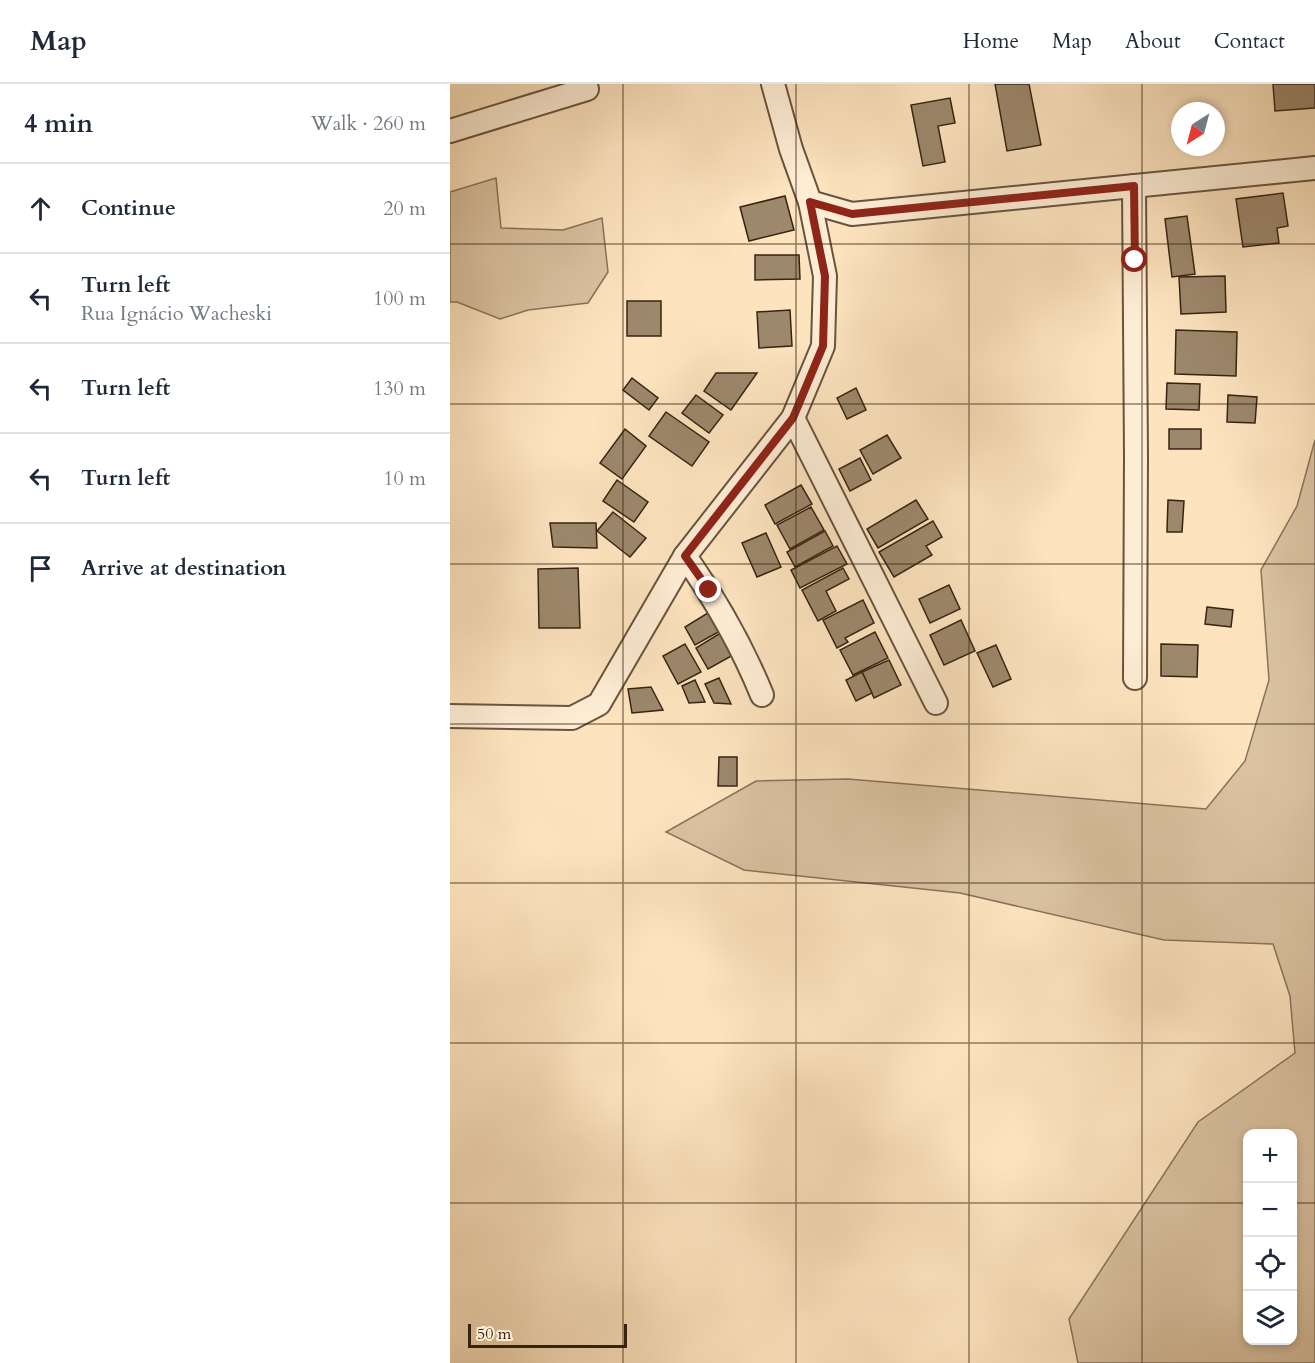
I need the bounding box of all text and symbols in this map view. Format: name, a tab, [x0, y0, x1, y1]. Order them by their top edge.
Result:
text: Map	[30, 22, 87, 60]
text: Home	[963, 27, 1019, 56]
text: Map	[1052, 27, 1092, 56]
text: About	[1125, 27, 1181, 56]
text: Contact	[1214, 27, 1285, 56]
north arrow	[1171, 102, 1225, 156]
text: 4 min	[24, 106, 93, 141]
text: Walk · 260 m	[311, 110, 426, 137]
icon: ahead	[24, 192, 57, 225]
text: Continue	[81, 193, 176, 223]
text: 20 m	[383, 195, 426, 222]
route start	[1121, 246, 1147, 272]
text: Turn left	[81, 270, 170, 300]
icon: left	[24, 282, 57, 315]
text: 100 m	[373, 285, 426, 312]
text: Rua Ignácio Wacheski	[81, 300, 272, 327]
icon: left	[24, 372, 57, 405]
text: Turn left	[81, 373, 170, 403]
text: 130 m	[373, 375, 426, 402]
icon: left	[24, 462, 57, 495]
text: Turn left	[81, 463, 170, 493]
text: 10 m	[383, 465, 426, 492]
icon: arrive	[24, 552, 57, 585]
text: Arrive at destination	[81, 553, 286, 583]
route end	[695, 576, 721, 602]
map controls	[1243, 1129, 1297, 1345]
button: +	[1243, 1129, 1297, 1183]
button: −	[1243, 1183, 1297, 1237]
button: locate	[1243, 1237, 1297, 1291]
button: layers	[1243, 1291, 1297, 1345]
scale bar	[468, 1321, 627, 1348]
text: 50 m	[477, 1323, 511, 1345]

